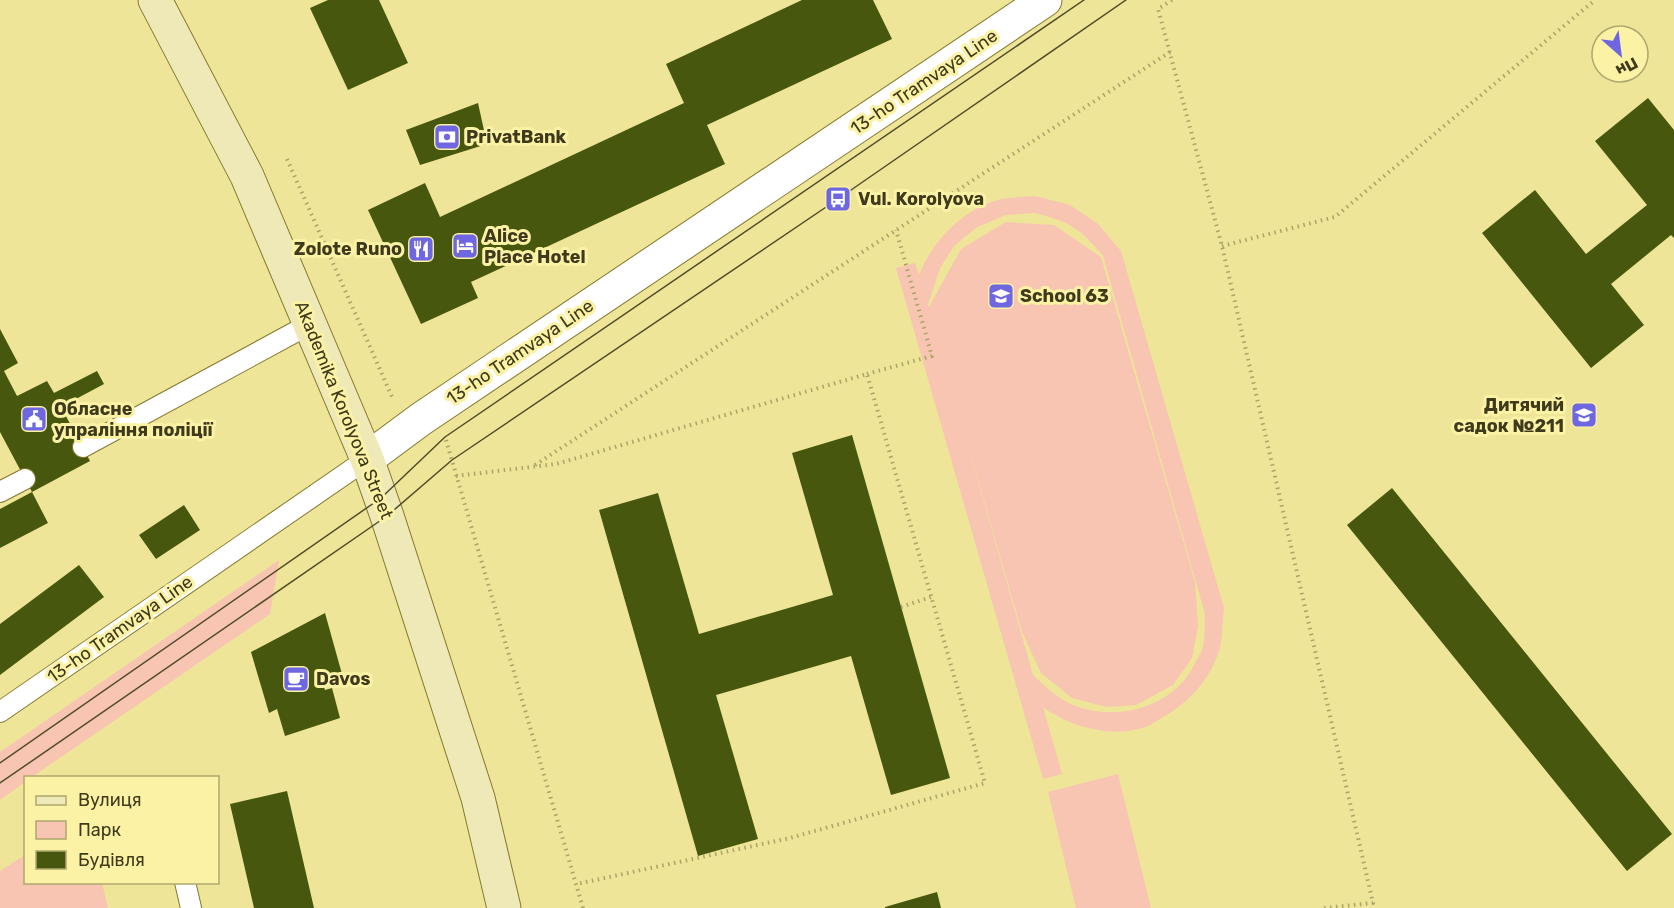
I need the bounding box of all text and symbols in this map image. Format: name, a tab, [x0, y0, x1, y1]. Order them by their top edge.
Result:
north arrow	[1590, 24, 1650, 84]
street label: 13-ho Tramvaya Line	[846, 25, 1002, 139]
text: Пн	[1613, 53, 1641, 80]
bank icon: PrivatBank	[432, 122, 462, 152]
place label: PrivatBank	[466, 126, 567, 148]
bus stop icon: Vul. Korolyova	[823, 184, 853, 214]
place label: Vul. Korolyova	[858, 188, 984, 210]
place label: Alice Place Hotel	[484, 225, 586, 268]
hotel icon: Alice Place Hotel	[450, 231, 480, 261]
restaurant icon: Zolote Runo	[406, 234, 436, 264]
place label: Zolote Runo	[294, 238, 402, 260]
school or university icon: School 63	[986, 281, 1016, 311]
place label: School 63	[1020, 285, 1109, 307]
street label: 13-ho Tramvaya Line	[442, 295, 598, 409]
street label: Akademika Korolyova Street	[290, 298, 398, 522]
place label: Дитячий садок №211	[1454, 394, 1564, 437]
place label: Обласне упраління поліції	[54, 398, 214, 441]
school or university icon: Дитячий садок №211	[1569, 400, 1599, 430]
public building icon: Обласне упраління поліції	[19, 404, 49, 434]
street label: 13-ho Tramvaya Line	[43, 571, 197, 687]
cafe icon: Davos	[281, 664, 311, 694]
place label: Davos	[316, 668, 371, 690]
legend	[24, 776, 219, 884]
text: Вулиця	[78, 789, 142, 811]
text: Парк	[78, 819, 122, 841]
text: Будівля	[78, 849, 145, 871]

